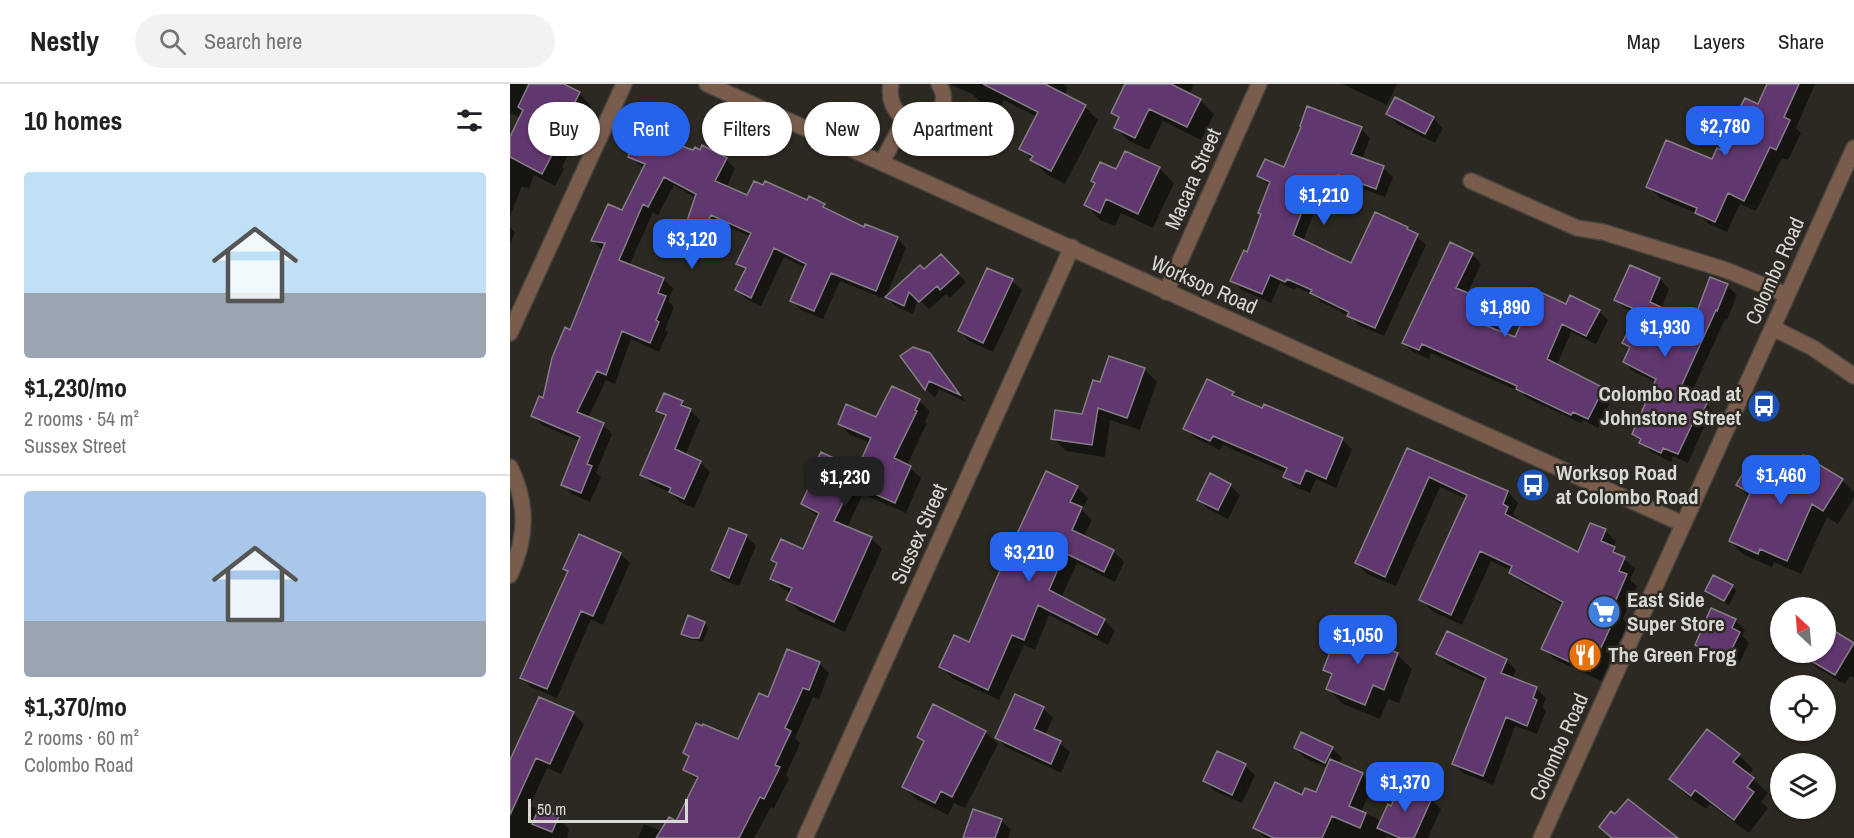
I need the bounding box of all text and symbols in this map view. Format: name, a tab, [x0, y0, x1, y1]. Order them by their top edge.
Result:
search box	[135, 14, 555, 68]
text: Nestly	[30, 22, 99, 60]
icon: search	[156, 25, 189, 58]
text: Search here	[204, 26, 302, 56]
text: Map	[1627, 27, 1660, 56]
text: Layers	[1693, 27, 1745, 56]
text: Share	[1778, 27, 1824, 56]
chip: Buy	[528, 102, 600, 156]
chip: Rent	[612, 102, 690, 156]
chip: Filters	[702, 102, 792, 156]
chip: New	[804, 102, 880, 156]
chip: Apartment	[892, 102, 1014, 156]
text: 10 homes	[24, 103, 122, 138]
icon: filters	[453, 104, 486, 137]
pin: $2,780	[1676, 106, 1774, 157]
text: $2,780	[1700, 112, 1750, 139]
street label: Macara Street	[1157, 123, 1228, 234]
pin: $1,210	[1275, 175, 1373, 226]
text: $1,210	[1299, 181, 1349, 208]
icon: home	[201, 211, 309, 319]
street label: Colombo Road	[1738, 212, 1811, 329]
pin: $3,120	[643, 219, 741, 270]
text: $3,120	[667, 225, 717, 252]
street label: Worksop Road	[1146, 248, 1262, 321]
pin: $1,890	[1456, 287, 1554, 338]
text: $1,890	[1480, 293, 1530, 320]
pin: $1,930	[1616, 307, 1714, 358]
text: $1,930	[1640, 313, 1690, 340]
text: $1,230/mo	[24, 370, 127, 405]
place label: Colombo Road at Johnstone Street	[1598, 379, 1741, 432]
bus stop icon: Colombo Road at Johnstone Street	[1746, 388, 1782, 424]
text: 2 rooms · 54 m²	[24, 405, 139, 432]
text: Sussex Street	[24, 432, 126, 459]
pin: $1,460	[1732, 455, 1830, 506]
pin: $1,230	[796, 457, 894, 508]
place label: Worksop Road at Colombo Road	[1556, 458, 1699, 511]
text: $1,460	[1756, 461, 1806, 488]
text: $1,230	[820, 463, 870, 490]
bus stop icon: Worksop Road at Colombo Road	[1515, 467, 1551, 503]
street label: Sussex Street	[883, 479, 954, 589]
icon: home	[201, 530, 309, 638]
pin: $3,210	[980, 532, 1078, 583]
text: $3,210	[1004, 538, 1054, 565]
place label: East Side Super Store	[1627, 585, 1725, 638]
supermarket icon: East Side Super Store	[1586, 594, 1622, 630]
north arrow	[1770, 597, 1836, 663]
map controls	[1770, 597, 1836, 819]
pin: $1,050	[1309, 615, 1407, 666]
text: $1,050	[1333, 621, 1383, 648]
restaurant icon: The Green Frog	[1567, 637, 1603, 673]
place label: The Green Frog	[1608, 640, 1737, 669]
button: locate	[1770, 675, 1836, 741]
street label: Colombo Road	[1522, 688, 1595, 805]
text: $1,370/mo	[24, 689, 127, 724]
text: 2 rooms · 60 m²	[24, 724, 139, 751]
text: Colombo Road	[24, 751, 133, 778]
button: layers	[1770, 753, 1836, 819]
pin: $1,370	[1356, 762, 1454, 813]
text: $1,370	[1380, 768, 1430, 795]
scale bar	[528, 796, 688, 824]
text: 50 m	[537, 798, 566, 820]

